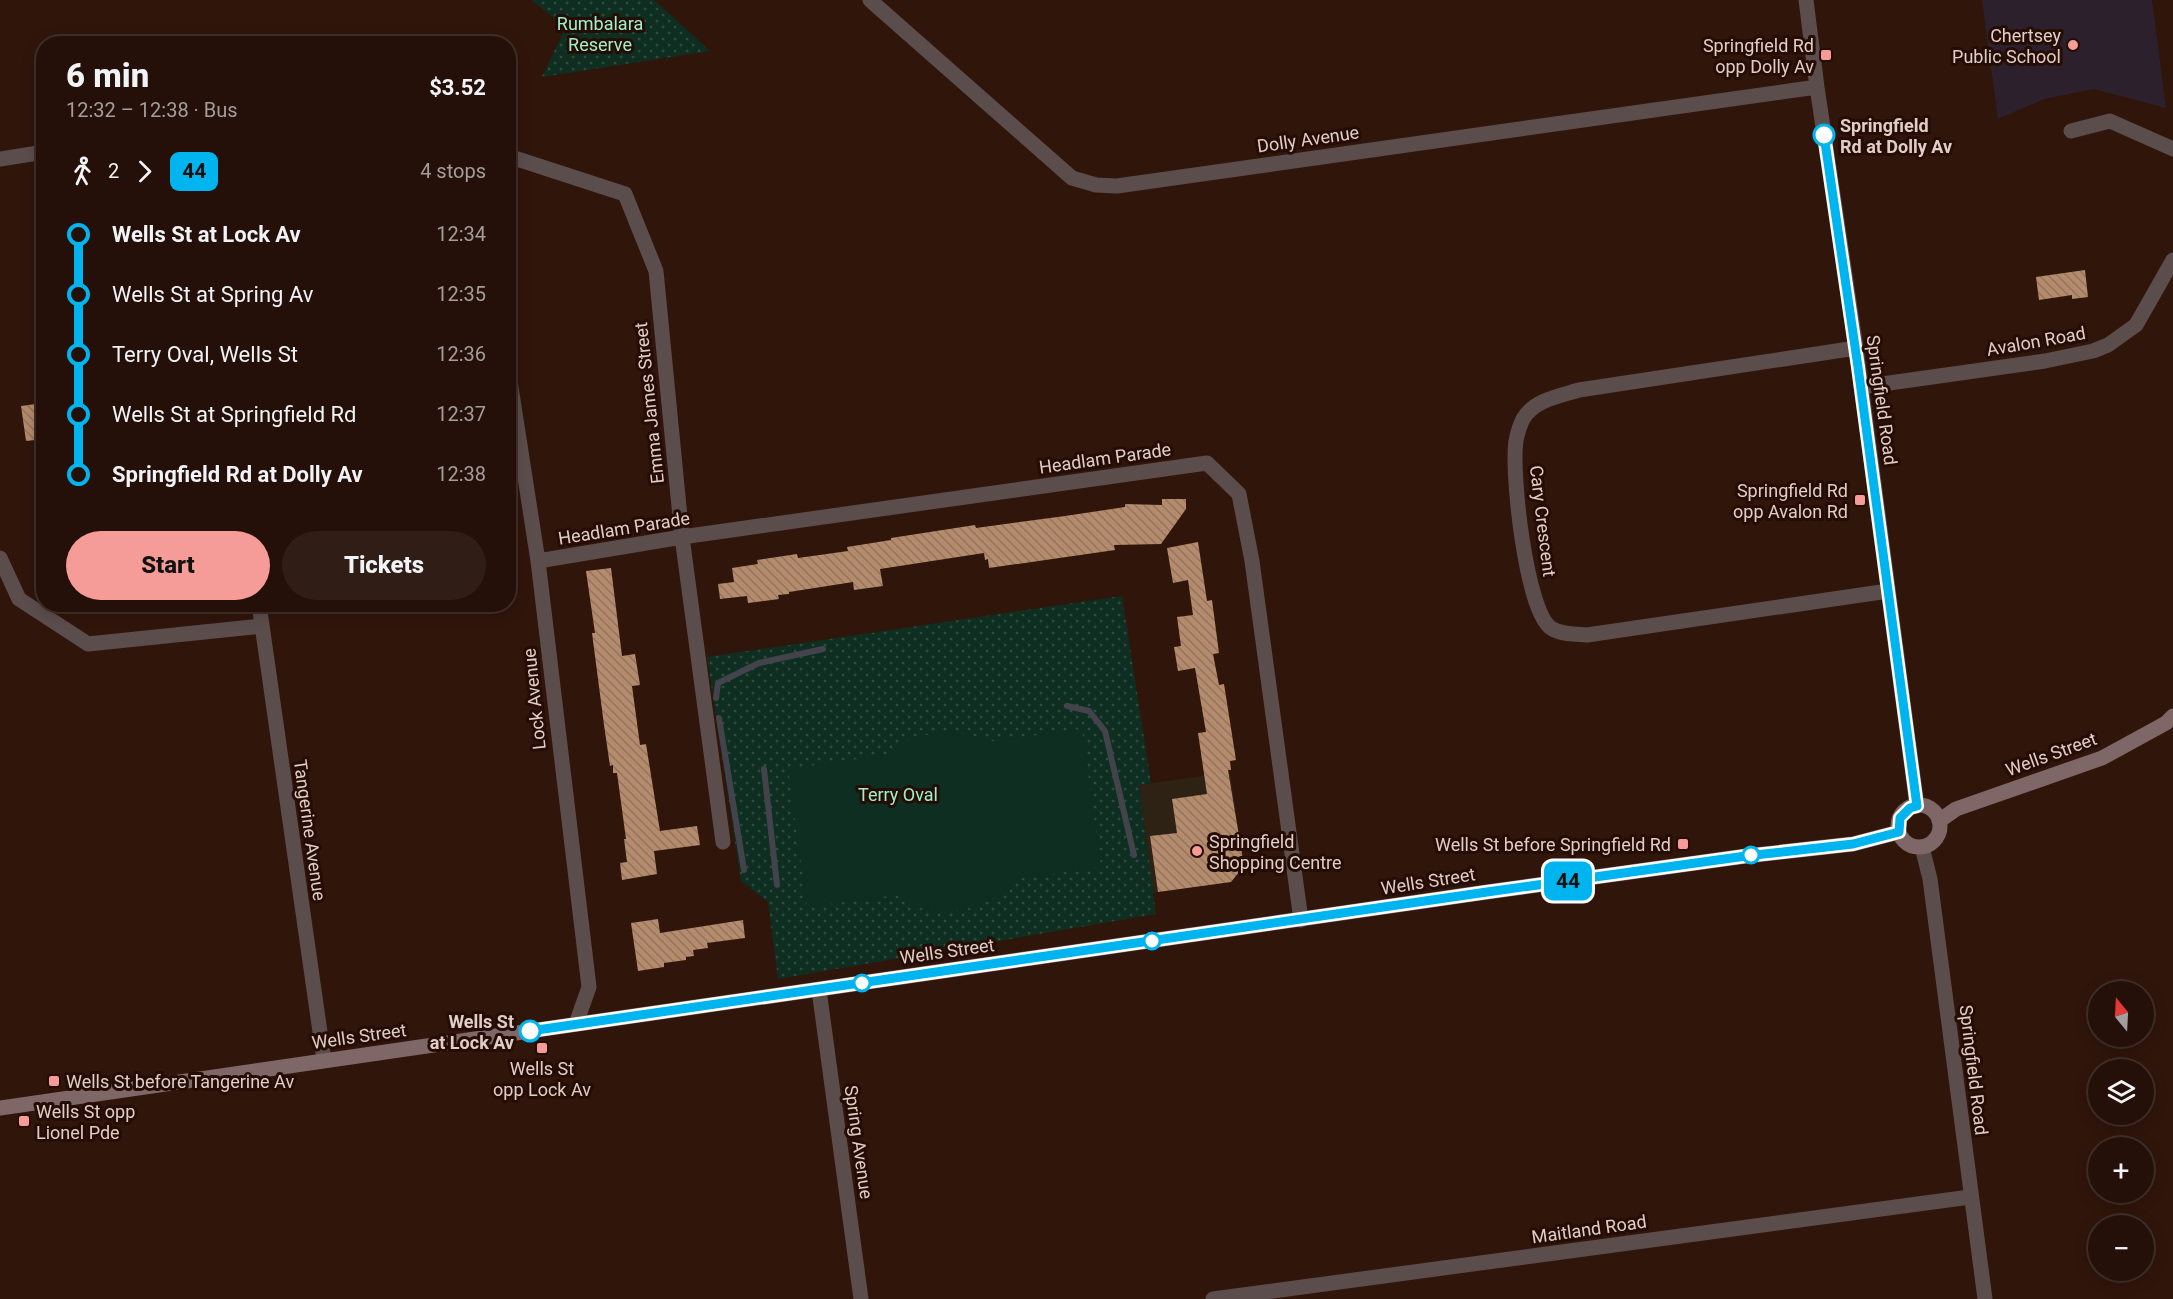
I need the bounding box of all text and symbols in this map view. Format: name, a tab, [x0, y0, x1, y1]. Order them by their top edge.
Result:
park label: Rumbalara Reserve	[557, 13, 643, 55]
place label: Chertsey Public School	[1952, 25, 2061, 67]
place label: Springfield Rd opp Dolly Av	[1703, 35, 1814, 77]
marker: Chertsey Public School	[2066, 38, 2080, 52]
marker: Springfield Rd opp Dolly Av	[1819, 48, 1833, 62]
text: 6 min	[66, 56, 149, 95]
text: $3.52	[429, 75, 486, 100]
text: 12:32 – 12:38 · Bus	[66, 98, 238, 122]
place label: Springfield Rd at Dolly Av	[1840, 115, 1952, 157]
street label: Dolly Avenue	[1256, 121, 1360, 157]
marker: Springfield Rd at Dolly Av	[1813, 124, 1835, 146]
icon: walk	[66, 155, 99, 188]
icon: forward	[128, 155, 161, 188]
text: 2	[108, 159, 119, 183]
text: 44	[182, 159, 206, 183]
text: 4 stops	[420, 159, 486, 183]
text: Wells St at Lock Av	[112, 222, 301, 247]
text: 12:34	[436, 222, 486, 246]
text: Wells St at Spring Av	[112, 282, 313, 307]
text: 12:35	[436, 282, 486, 306]
street label: Emma James Street	[630, 321, 668, 485]
street label: Avalon Road	[1985, 322, 2087, 360]
street label: Springfield Road	[1862, 334, 1902, 466]
text: Terry Oval, Wells St	[112, 342, 298, 367]
text: 12:36	[436, 342, 486, 366]
text: Wells St at Springfield Rd	[112, 402, 356, 427]
text: 12:37	[436, 402, 486, 426]
street label: Headlam Parade	[1038, 438, 1172, 478]
text: Springfield Rd at Dolly Av	[112, 462, 363, 487]
text: 12:38	[436, 462, 486, 486]
street label: Cary Crescent	[1526, 464, 1560, 578]
place label: Springfield Rd opp Avalon Rd	[1733, 480, 1848, 522]
marker: Springfield Rd opp Avalon Rd	[1853, 493, 1867, 507]
street label: Headlam Parade	[557, 507, 691, 549]
button: Start	[66, 531, 270, 600]
button: Tickets	[282, 531, 486, 600]
street label: Lock Avenue	[518, 647, 550, 751]
street label: Wells Street	[2003, 728, 2099, 780]
street label: Tangerine Avenue	[290, 758, 330, 902]
park label: Terry Oval	[858, 784, 938, 805]
place label: Springfield Shopping Centre	[1209, 831, 1342, 873]
place label: Wells St before Springfield Rd	[1435, 834, 1671, 855]
marker: Wells St before Springfield Rd	[1676, 837, 1690, 851]
marker: Springfield Shopping Centre	[1190, 844, 1204, 858]
unlabelled marker	[1742, 846, 1760, 864]
line badge: 44	[1541, 862, 1595, 900]
street label: Wells Street	[1379, 863, 1477, 899]
text: 44	[1556, 869, 1580, 893]
unlabelled marker	[1143, 932, 1161, 950]
street label: Wells Street	[898, 934, 996, 968]
unlabelled marker	[853, 974, 871, 992]
north arrow	[2088, 981, 2154, 1047]
map controls	[2088, 981, 2154, 1281]
street label: Springfield Road	[1956, 1004, 1992, 1136]
place label: Wells St at Lock Av	[430, 1011, 514, 1053]
street label: Wells Street	[310, 1019, 408, 1053]
marker: Wells St at Lock Av	[519, 1020, 541, 1042]
marker: Wells St opp Lock Av	[535, 1041, 549, 1055]
place label: Wells St opp Lock Av	[493, 1058, 591, 1100]
button: layers	[2088, 1059, 2154, 1125]
place label: Wells St before Tangerine Av	[66, 1071, 294, 1092]
marker: Wells St before Tangerine Av	[47, 1074, 61, 1088]
street label: Spring Avenue	[841, 1084, 877, 1200]
place label: Wells St opp Lionel Pde	[36, 1101, 135, 1143]
marker: Wells St opp Lionel Pde	[17, 1114, 31, 1128]
button: +	[2088, 1137, 2154, 1203]
street label: Maitland Road	[1530, 1211, 1648, 1247]
button: −	[2088, 1215, 2154, 1281]

